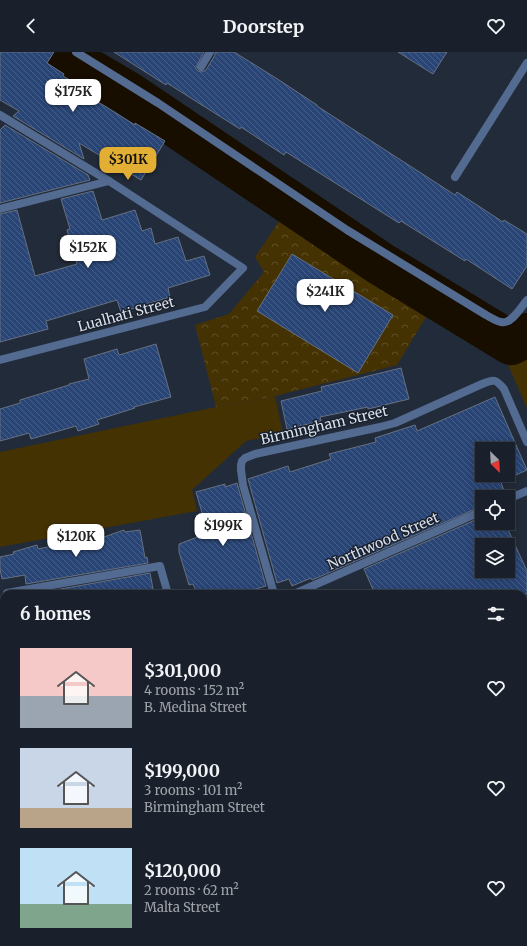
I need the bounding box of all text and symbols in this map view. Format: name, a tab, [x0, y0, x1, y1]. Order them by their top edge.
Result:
icon: back	[20, 15, 42, 37]
text: Doorstep	[223, 15, 304, 38]
icon: heart	[485, 15, 507, 37]
pin: $175K	[45, 79, 101, 113]
text: $175K	[54, 83, 92, 100]
pin: $301K	[100, 147, 156, 181]
text: $301K	[108, 151, 148, 168]
pin: $152K	[60, 235, 116, 269]
text: $152K	[69, 239, 107, 256]
pin: $241K	[297, 279, 353, 313]
text: $241K	[306, 283, 344, 300]
street label: Lualhati Street	[76, 292, 177, 336]
street label: Birmingham Street	[259, 401, 390, 448]
north arrow	[475, 442, 515, 482]
map controls	[475, 442, 515, 578]
button: locate	[475, 490, 515, 530]
street label: Northwood Street	[324, 508, 442, 574]
pin: $199K	[195, 513, 251, 547]
text: $199K	[204, 517, 242, 534]
pin: $120K	[48, 524, 104, 558]
text: $120K	[56, 528, 96, 545]
button: layers	[475, 538, 515, 578]
text: 6 homes	[20, 603, 91, 625]
icon: filters	[485, 603, 507, 625]
text: $301,000	[144, 660, 221, 682]
icon: home	[52, 664, 100, 712]
icon: heart	[485, 677, 507, 699]
text: 4 rooms · 152 m²	[144, 682, 244, 699]
text: B. Medina Street	[144, 699, 247, 716]
text: $199,000	[144, 760, 220, 782]
icon: home	[52, 764, 100, 812]
icon: heart	[485, 777, 507, 799]
text: 3 rooms · 101 m²	[144, 782, 242, 799]
text: Birmingham Street	[144, 799, 265, 816]
text: $120,000	[144, 860, 221, 882]
icon: home	[52, 864, 100, 912]
icon: heart	[485, 877, 507, 899]
text: 2 rooms · 62 m²	[144, 882, 239, 899]
text: Malta Street	[144, 899, 220, 916]

